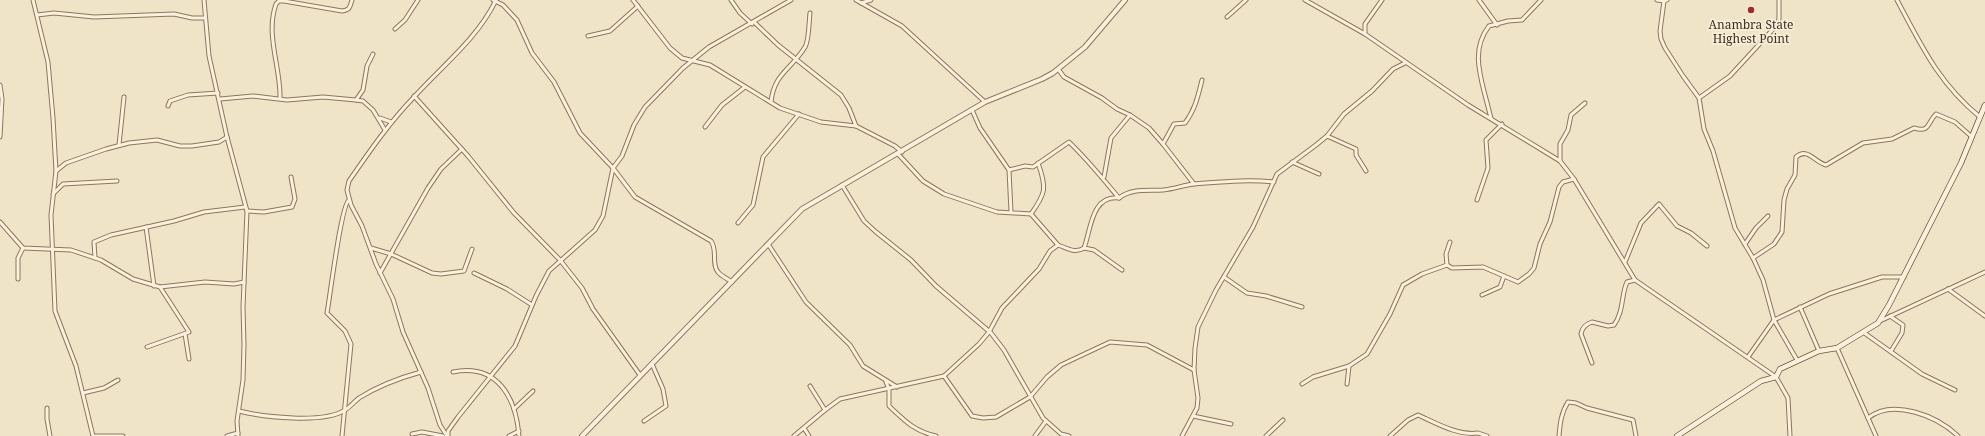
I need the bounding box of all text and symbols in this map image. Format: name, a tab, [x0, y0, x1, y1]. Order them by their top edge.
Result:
marker: Anambra State Highest Point	[1746, 5, 1756, 15]
place label: Anambra State Highest Point	[1708, 16, 1794, 47]

